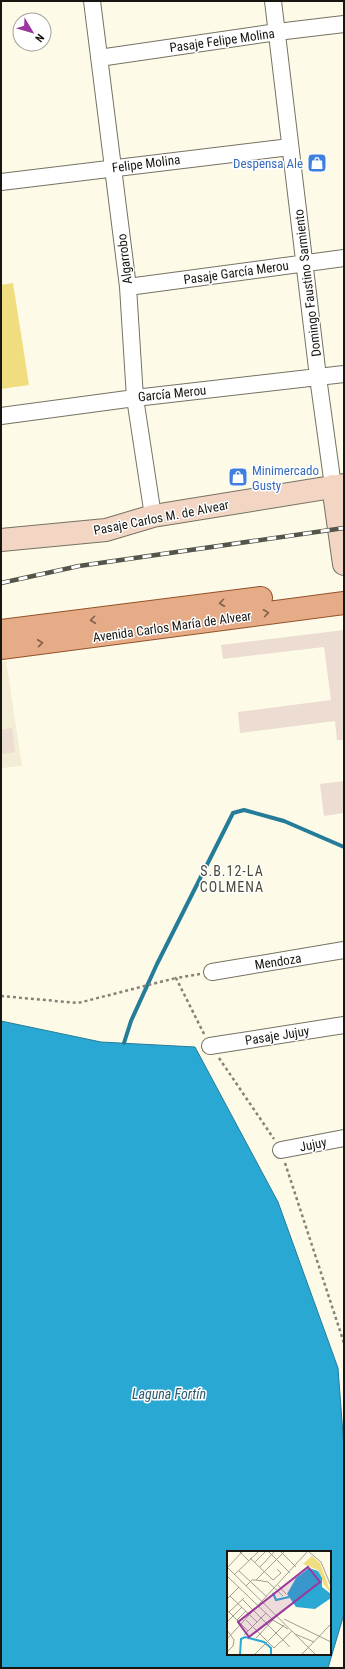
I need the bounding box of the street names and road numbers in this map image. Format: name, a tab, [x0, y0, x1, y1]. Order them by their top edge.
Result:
street label: Pasaje Felipe Molina	[169, 26, 276, 55]
street label: Felipe Molina	[111, 152, 181, 175]
street label: Domingo Faustino Sarmiento	[291, 208, 324, 357]
street label: Algarrobo	[114, 233, 135, 285]
street label: Pasaje García Merou	[182, 258, 290, 287]
street label: García Merou	[137, 382, 207, 405]
street label: Pasaje Carlos M. de Alvear	[92, 497, 230, 538]
street label: Avenida Carlos María de Alvear	[92, 608, 252, 645]
street label: Mendoza	[254, 950, 302, 973]
street label: Pasaje Jujuy	[244, 1023, 311, 1048]
street label: Jujuy	[298, 1134, 328, 1154]

